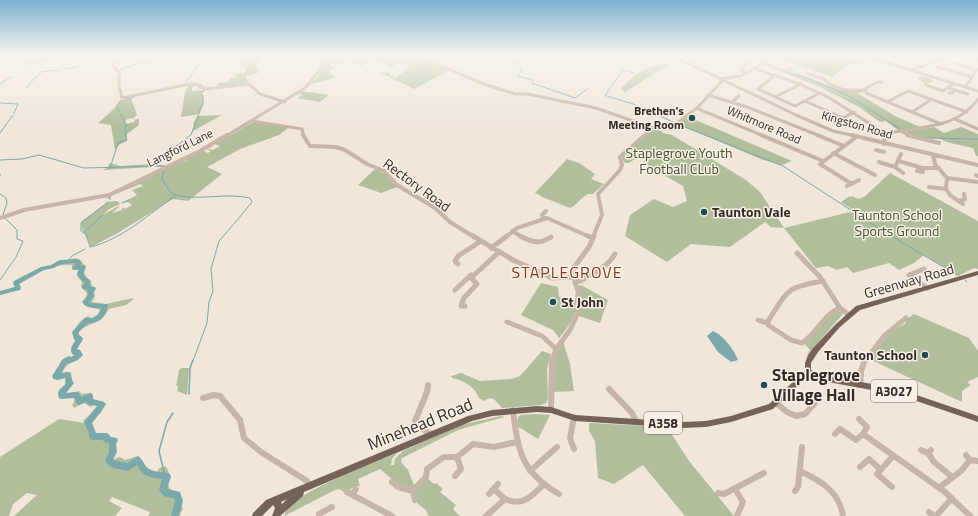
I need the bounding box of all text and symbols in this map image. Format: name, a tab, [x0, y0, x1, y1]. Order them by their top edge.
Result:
street label: Whitmore Road	[724, 100, 804, 149]
place label: Brethen's Meeting Room	[608, 101, 684, 134]
street label: Kingston Road	[819, 105, 895, 144]
marker: Brethen's Meeting Room	[687, 113, 697, 123]
street label: Langford Lane	[143, 123, 216, 172]
park label: Staplegrove Youth Football CLub	[626, 142, 732, 179]
street label: Rectory Road	[379, 153, 455, 216]
place label: Taunton Vale	[712, 201, 791, 222]
park label: Taunton School Sports Ground	[852, 204, 942, 241]
marker: Taunton Vale	[699, 207, 709, 217]
street label: Greenway Road	[861, 258, 956, 303]
district label: STAPLEGROVE	[512, 260, 622, 284]
place label: St John	[561, 291, 604, 312]
marker: St John	[548, 297, 558, 307]
place label: Taunton School	[824, 344, 917, 365]
marker: Taunton School	[920, 350, 930, 360]
place label: Staplegrove Village Hall	[772, 362, 860, 408]
marker: Staplegrove Village Hall	[759, 380, 769, 390]
road number: A3027	[871, 380, 917, 402]
street label: Minehead Road	[363, 391, 477, 457]
road number: A358	[644, 412, 682, 434]

